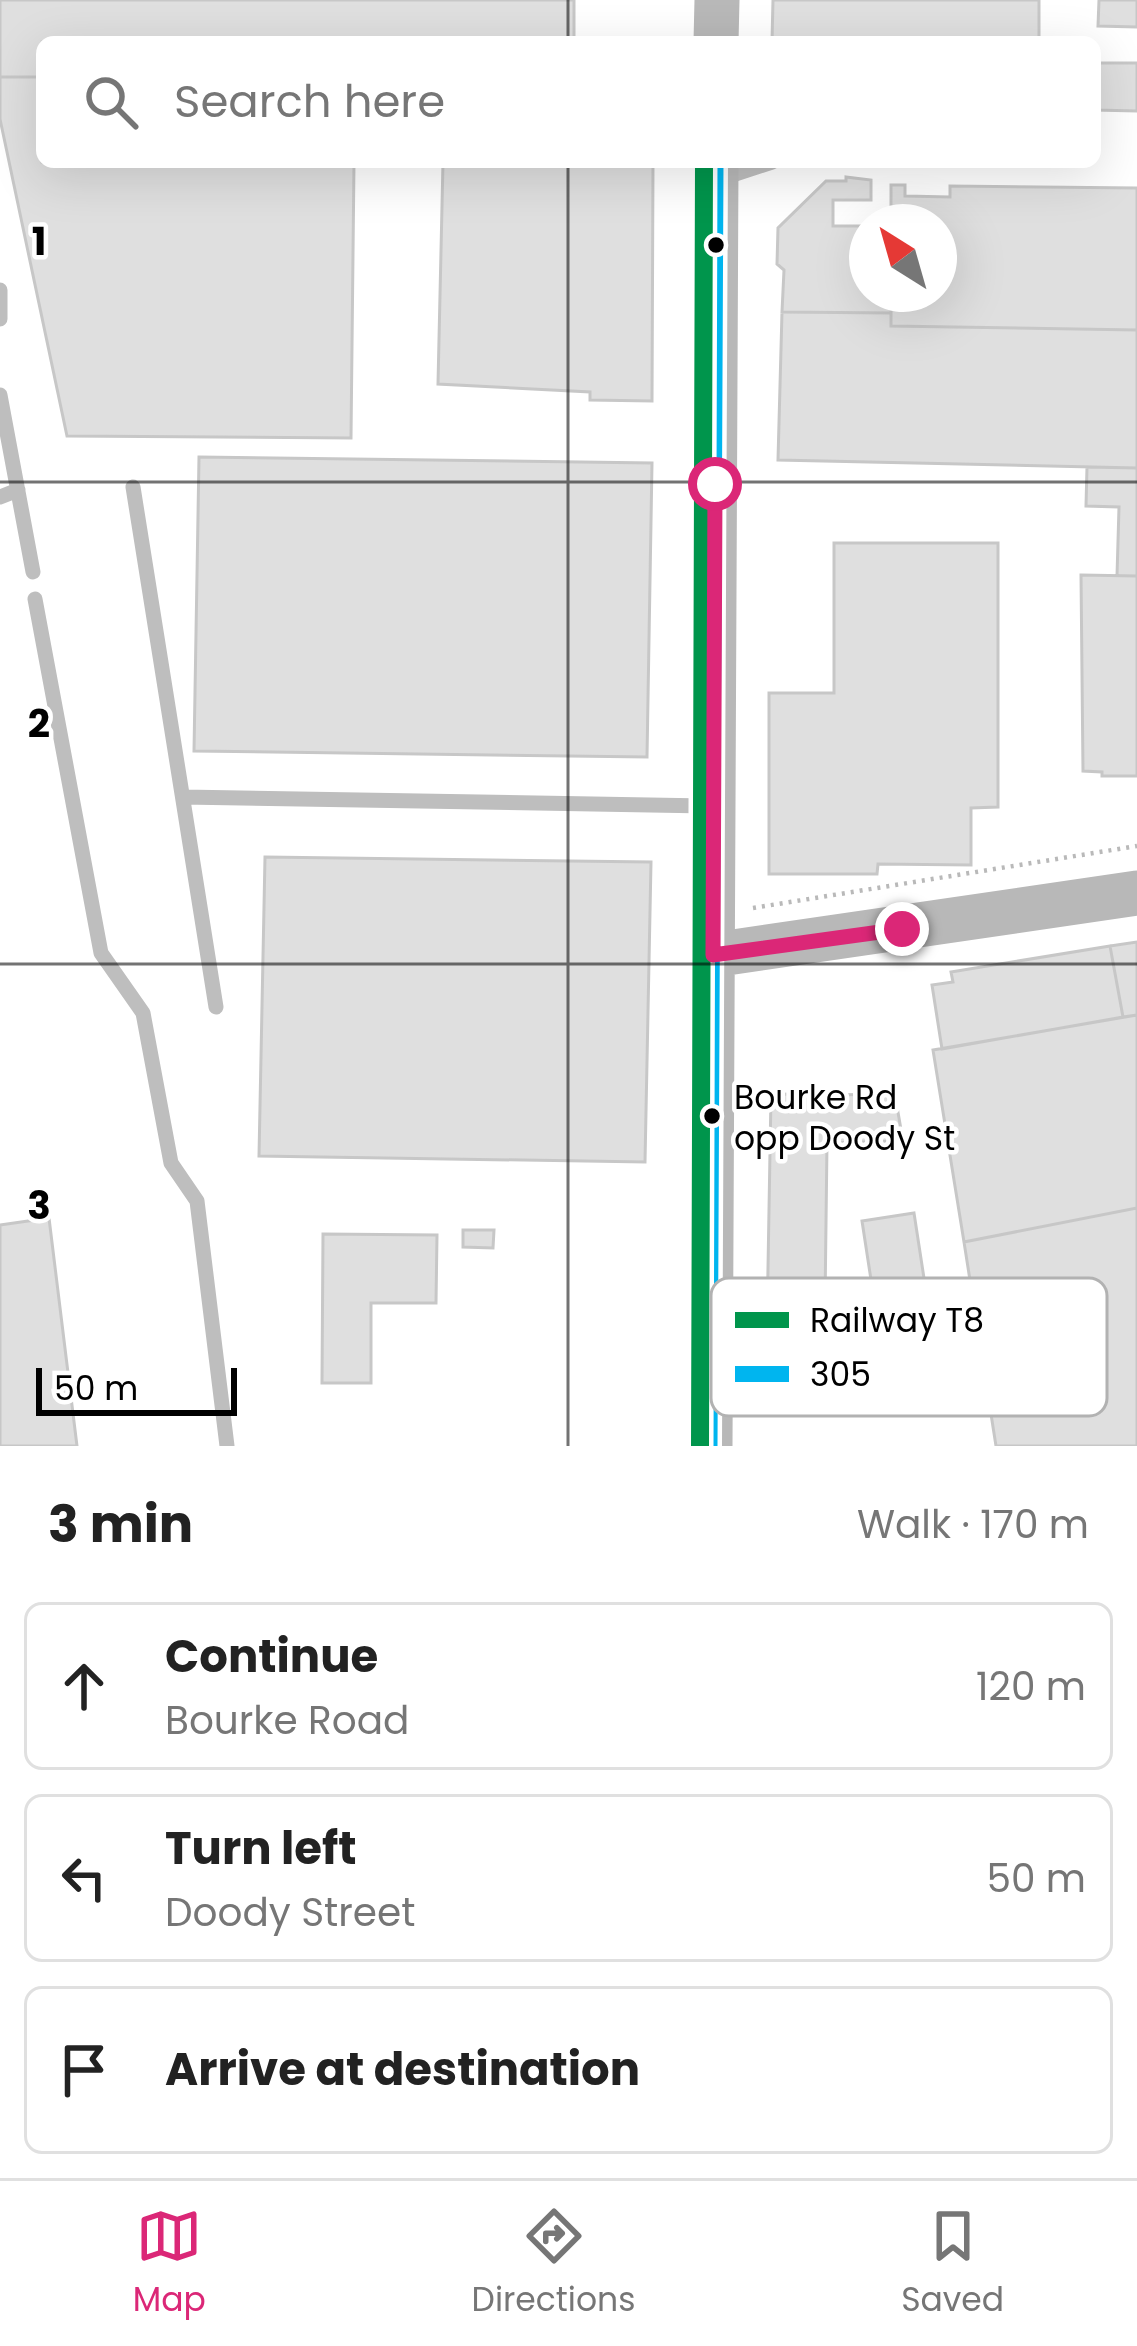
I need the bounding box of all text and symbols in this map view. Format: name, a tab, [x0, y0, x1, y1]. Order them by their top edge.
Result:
search box	[36, 36, 1101, 168]
icon: search	[78, 69, 144, 135]
text: Search here	[174, 70, 445, 133]
north arrow	[849, 204, 957, 312]
text: 1	[32, 214, 46, 269]
unlabelled marker	[705, 234, 727, 256]
route start	[688, 457, 742, 511]
text: 2	[28, 696, 50, 751]
route end	[875, 902, 929, 956]
place label: Bourke Rd opp Doody St	[734, 1074, 955, 1162]
marker: Bourke Rd opp Doody St	[701, 1105, 723, 1127]
text: 3	[27, 1178, 51, 1233]
legend	[711, 1278, 1107, 1416]
text: Railway T8	[810, 1297, 984, 1344]
text: 305	[810, 1351, 871, 1398]
scale bar	[36, 1362, 237, 1415]
text: 50 m	[54, 1365, 138, 1412]
text: 3 min	[48, 1488, 193, 1560]
text: Walk · 170 m	[857, 1497, 1089, 1552]
text: Continue	[165, 1625, 378, 1688]
icon: ahead	[51, 1653, 117, 1719]
text: 120 m	[976, 1659, 1086, 1714]
text: Bourke Road	[165, 1693, 409, 1748]
text: Turn left	[165, 1817, 357, 1880]
icon: left	[51, 1845, 117, 1911]
text: 50 m	[986, 1851, 1086, 1906]
text: Doody Street	[165, 1885, 415, 1940]
icon: arrive	[51, 2037, 117, 2103]
text: Arrive at destination	[165, 2038, 640, 2101]
tab: Map	[133, 2203, 206, 2325]
tab: Directions	[472, 2203, 635, 2325]
tab: Saved	[901, 2203, 1004, 2325]

